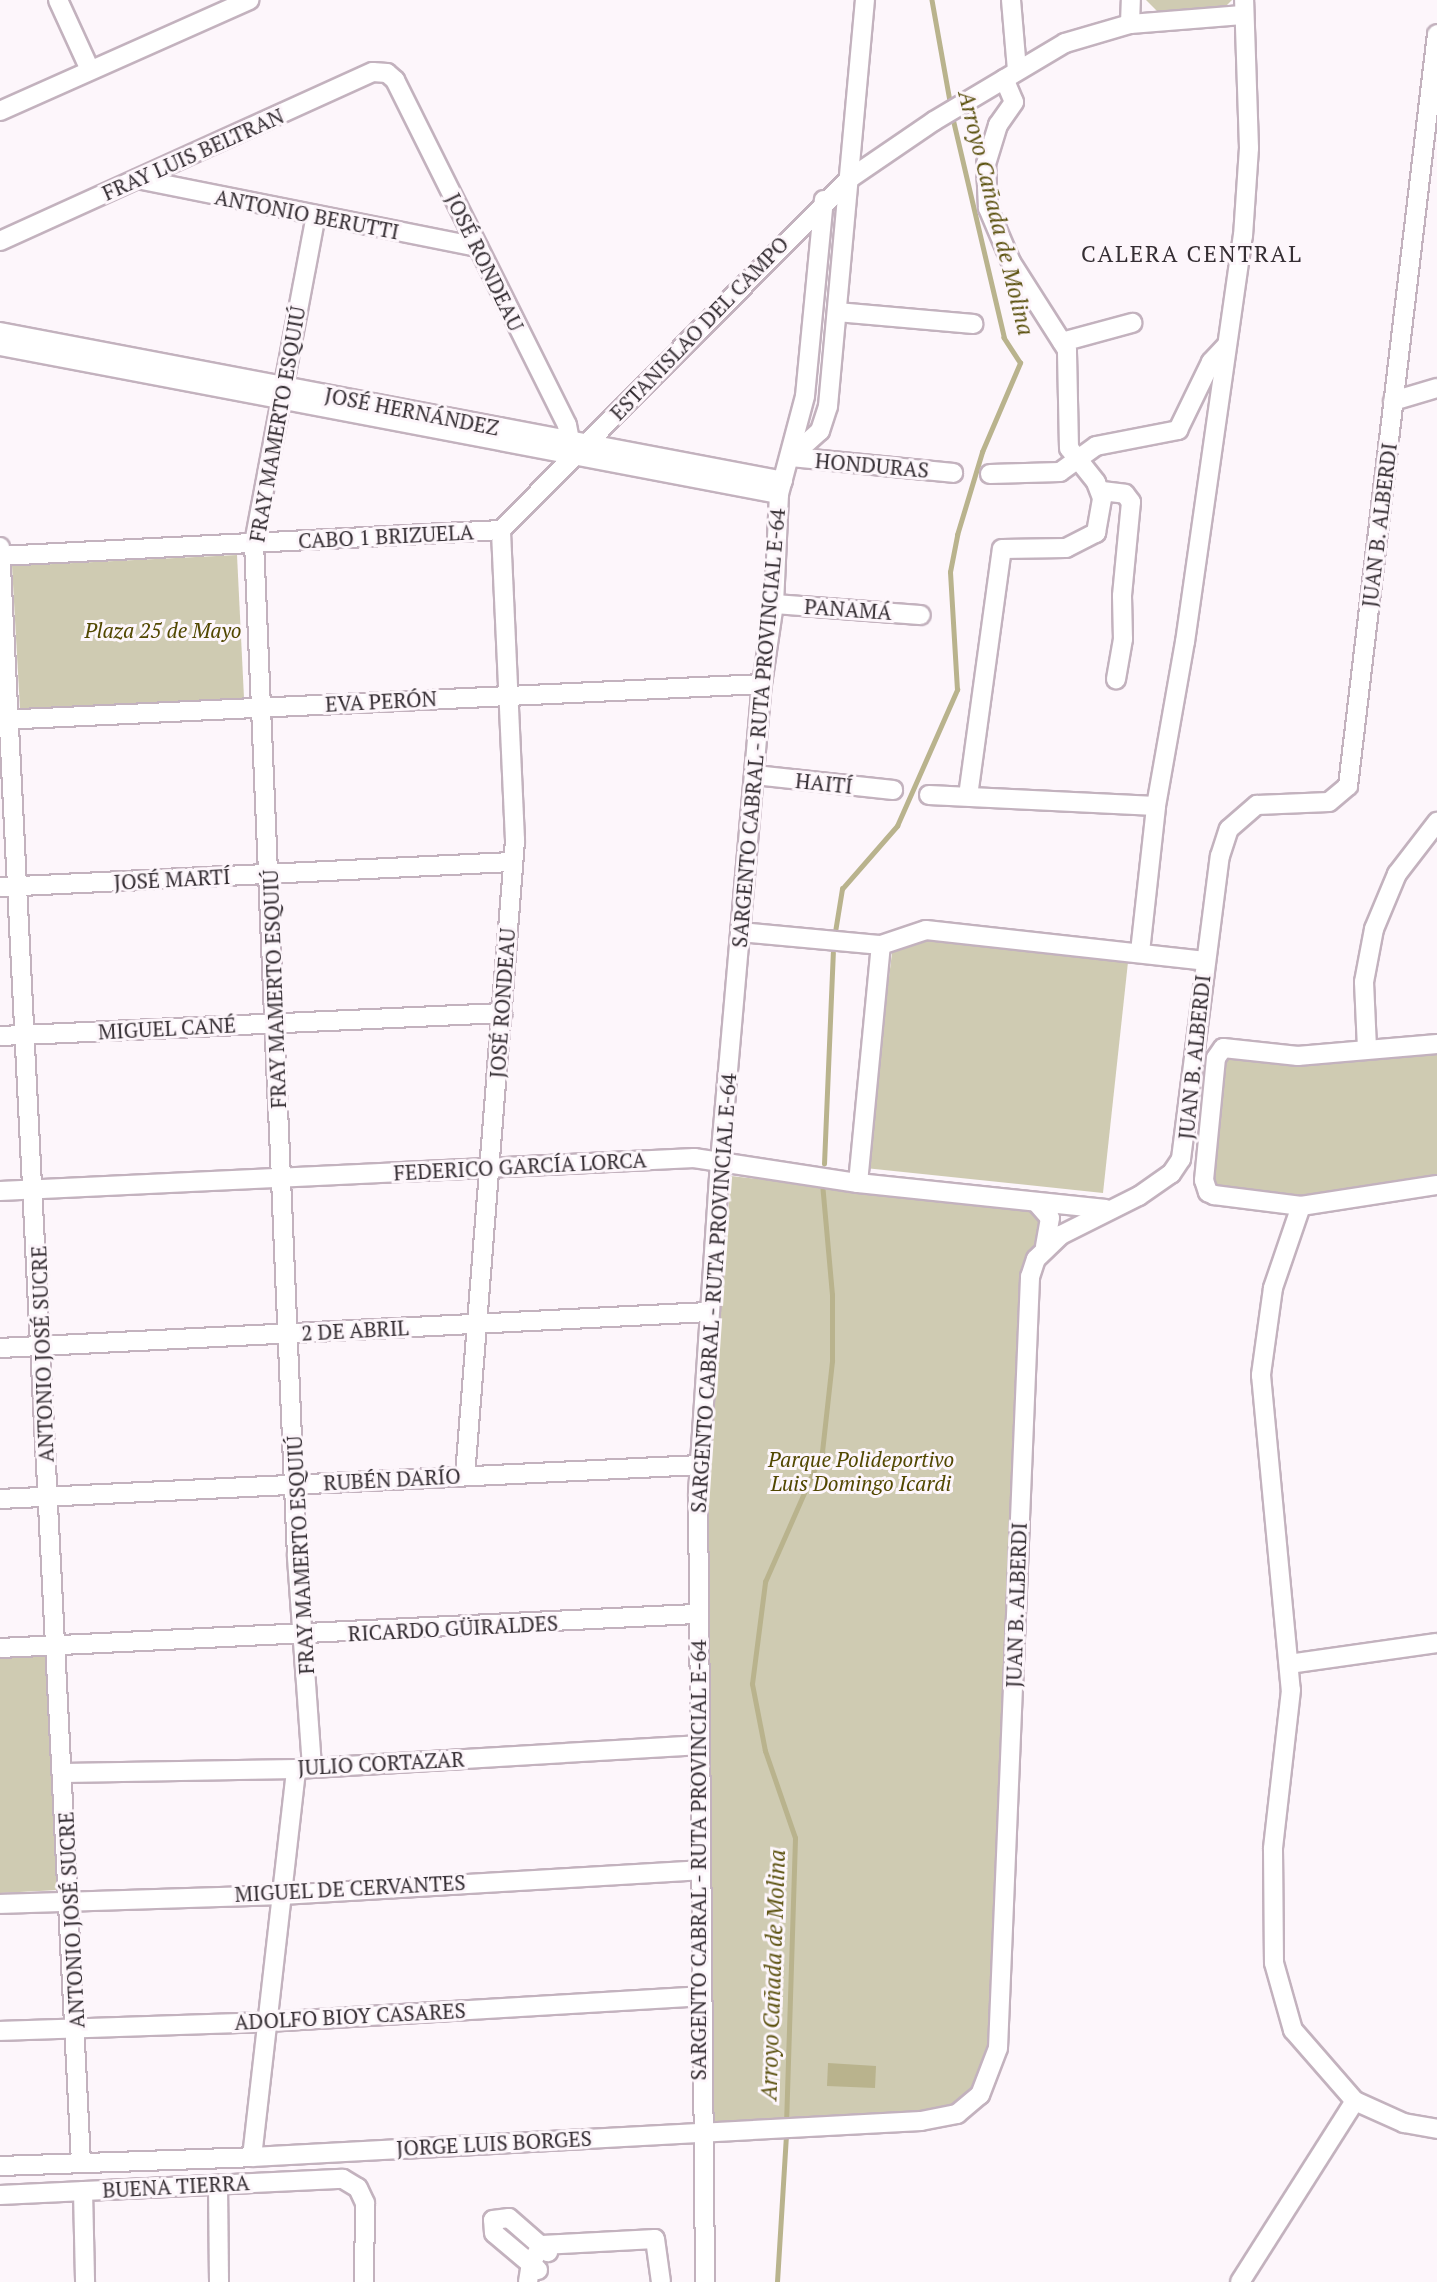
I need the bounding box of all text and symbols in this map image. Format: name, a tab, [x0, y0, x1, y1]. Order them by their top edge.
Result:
water label: Arroyo Cañada de Molina	[952, 88, 1040, 338]
street label: FRAY LUIS BELTRAN	[98, 103, 288, 205]
street label: ANTONIO BERUTTI	[213, 184, 401, 244]
street label: JOSÉ RONDEAU	[441, 189, 529, 335]
street label: ESTANISLAO DEL CAMPO	[605, 231, 793, 425]
district label: CALERA CENTRAL	[1083, 240, 1301, 268]
street label: FRAY MAMERTO ESQUIÚ	[244, 304, 310, 544]
street label: JOSÉ HERNÁNDEZ	[323, 382, 501, 440]
street label: JUAN B. ALBERDI	[1356, 441, 1402, 609]
street label: HONDURAS	[814, 447, 930, 483]
street label: SARGENTO CABRAL - RUTA PROVINCIAL E-64	[726, 506, 790, 950]
street label: CABO 1 BRIZUELA	[298, 519, 474, 553]
street label: PANAMÁ	[803, 593, 893, 625]
park label: Plaza 25 de Mayo	[84, 617, 242, 643]
street label: EVA PERÓN	[324, 685, 438, 717]
street label: HAITÍ	[794, 767, 854, 799]
street label: JOSÉ MARTÍ	[113, 863, 231, 895]
street label: FRAY MAMERTO ESQUIÚ	[257, 869, 291, 1109]
street label: JOSÉ RONDEAU	[484, 927, 520, 1079]
street label: JUAN B. ALBERDI	[1173, 973, 1215, 1141]
street label: MIGUEL CANÉ	[97, 1012, 237, 1044]
street label: SARGENTO CABRAL - RUTA PROVINCIAL E-64	[685, 1071, 741, 1515]
street label: FEDERICO GARCÍA LORCA	[393, 1147, 647, 1185]
street label: ANTONIO JOSÉ SUCRE	[26, 1245, 58, 1463]
street label: 2 DE ABRIL	[300, 1315, 410, 1345]
street label: FRAY MAMERTO ESQUIÚ	[281, 1435, 319, 1675]
park label: Parque Polideportivo Luis Domingo Icardi	[768, 1446, 954, 1496]
street label: RUBÉN DARÍO	[323, 1463, 461, 1495]
street label: JUAN B. ALBERDI	[1001, 1521, 1031, 1689]
street label: RICARDO GÜIRALDES	[347, 1610, 559, 1646]
street label: SARGENTO CABRAL - RUTA PROVINCIAL E-64	[685, 1639, 711, 2081]
street label: JULIO CORTAZAR	[297, 1746, 465, 1780]
street label: ANTONIO JOSÉ SUCRE	[53, 1811, 89, 2029]
water label: Arroyo Cañada de Molina	[755, 1849, 791, 2101]
street label: MIGUEL DE CERVANTES	[234, 1869, 466, 1907]
street label: ADOLFO BIOY CASARES	[234, 1997, 466, 2035]
street label: JORGE LUIS BORGES	[396, 2125, 592, 2161]
street label: BUENA TIERRA	[102, 2170, 250, 2202]

